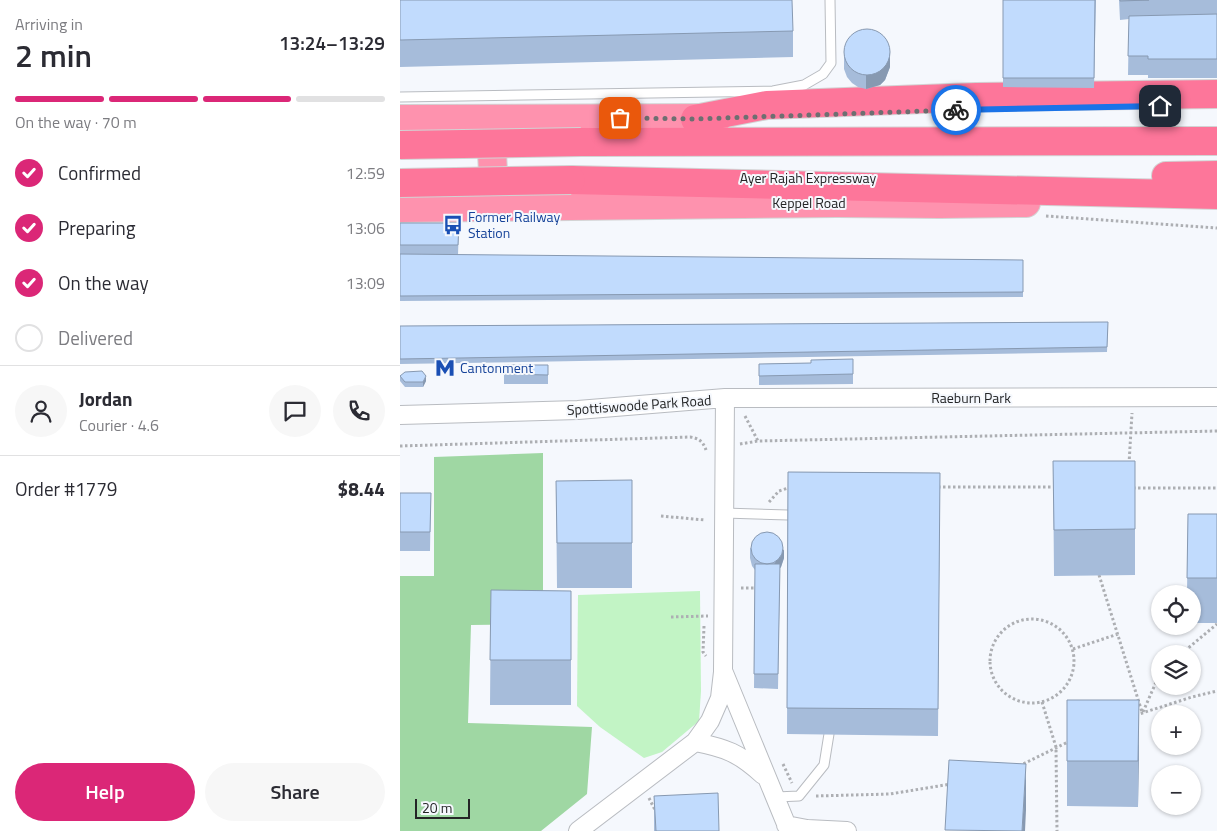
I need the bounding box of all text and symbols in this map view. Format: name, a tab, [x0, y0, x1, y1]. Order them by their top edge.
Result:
text: Arriving in	[15, 12, 83, 36]
text: 13:24–13:29	[279, 28, 385, 57]
text: 2 min	[15, 31, 92, 79]
courier	[931, 85, 981, 135]
pin	[1139, 85, 1181, 127]
icon: home	[1146, 92, 1174, 120]
icon: bike	[942, 96, 970, 124]
pin	[599, 97, 641, 139]
icon: bag	[606, 104, 634, 132]
text: On the way · 70 m	[15, 110, 137, 134]
text: Confirmed	[58, 158, 141, 187]
icon: check	[15, 159, 43, 187]
text: 12:59	[346, 161, 385, 185]
street label: Ayer Rajah Expressway	[740, 167, 876, 188]
street label: Keppel Road	[772, 192, 846, 213]
place label: Former Railway Station	[468, 206, 561, 243]
text: Preparing	[58, 213, 135, 242]
icon: check	[15, 214, 43, 242]
bus stop icon: Former Railway Station	[442, 214, 464, 236]
text: 13:06	[346, 216, 385, 240]
text: On the way	[58, 268, 149, 297]
icon: check	[15, 269, 43, 297]
text: 13:09	[346, 271, 385, 295]
text: Delivered	[58, 323, 133, 352]
metro station icon: Cantonment	[434, 357, 456, 379]
place label: Cantonment	[460, 357, 533, 378]
text: Jordan	[79, 384, 132, 413]
button: person	[15, 385, 67, 437]
button: chat	[269, 385, 321, 437]
button: phone	[333, 385, 385, 437]
street label: Raeburn Park	[931, 387, 1011, 408]
street label: Spottiswoode Park Road	[566, 389, 712, 420]
text: Courier · 4.6	[79, 413, 159, 437]
text: Order #1779	[15, 474, 117, 503]
text: $8.44	[338, 474, 385, 503]
map controls	[1151, 585, 1201, 815]
button: locate	[1151, 585, 1201, 635]
button: layers	[1151, 645, 1201, 695]
button: +	[1151, 705, 1201, 755]
button: Help	[15, 763, 195, 821]
button: Share	[205, 763, 385, 821]
button: −	[1151, 765, 1201, 815]
scale bar	[415, 796, 470, 819]
text: 20 m	[422, 797, 452, 818]

